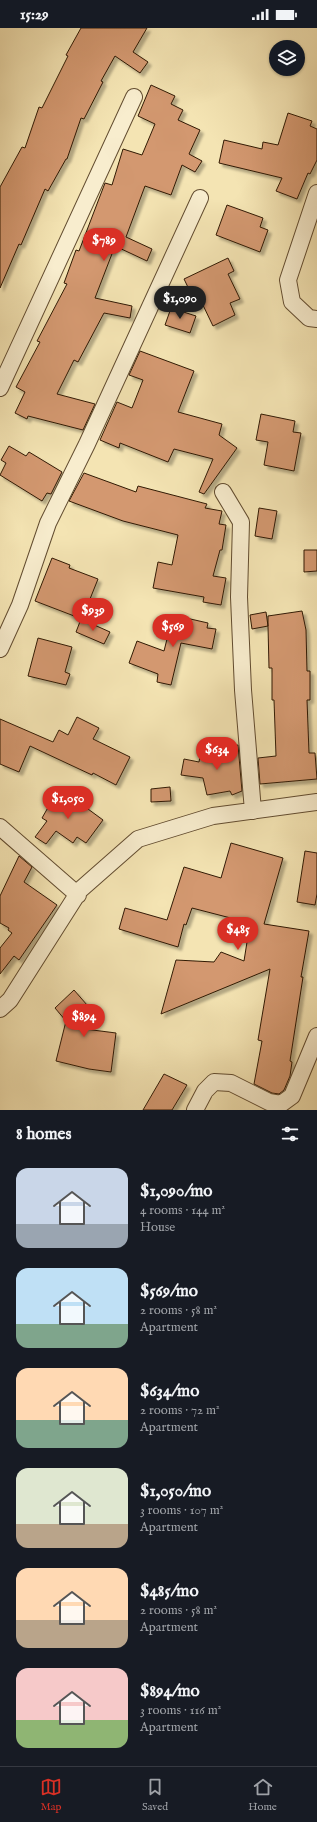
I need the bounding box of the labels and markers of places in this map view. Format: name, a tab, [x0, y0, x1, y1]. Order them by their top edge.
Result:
pin: $789	[80, 228, 128, 262]
pin: $1,090	[147, 286, 213, 320]
pin: $939	[69, 598, 117, 632]
pin: $569	[149, 614, 197, 648]
pin: $634	[193, 737, 241, 771]
pin: $1,050	[35, 786, 101, 820]
pin: $485	[214, 917, 262, 951]
pin: $894	[60, 1004, 108, 1038]

